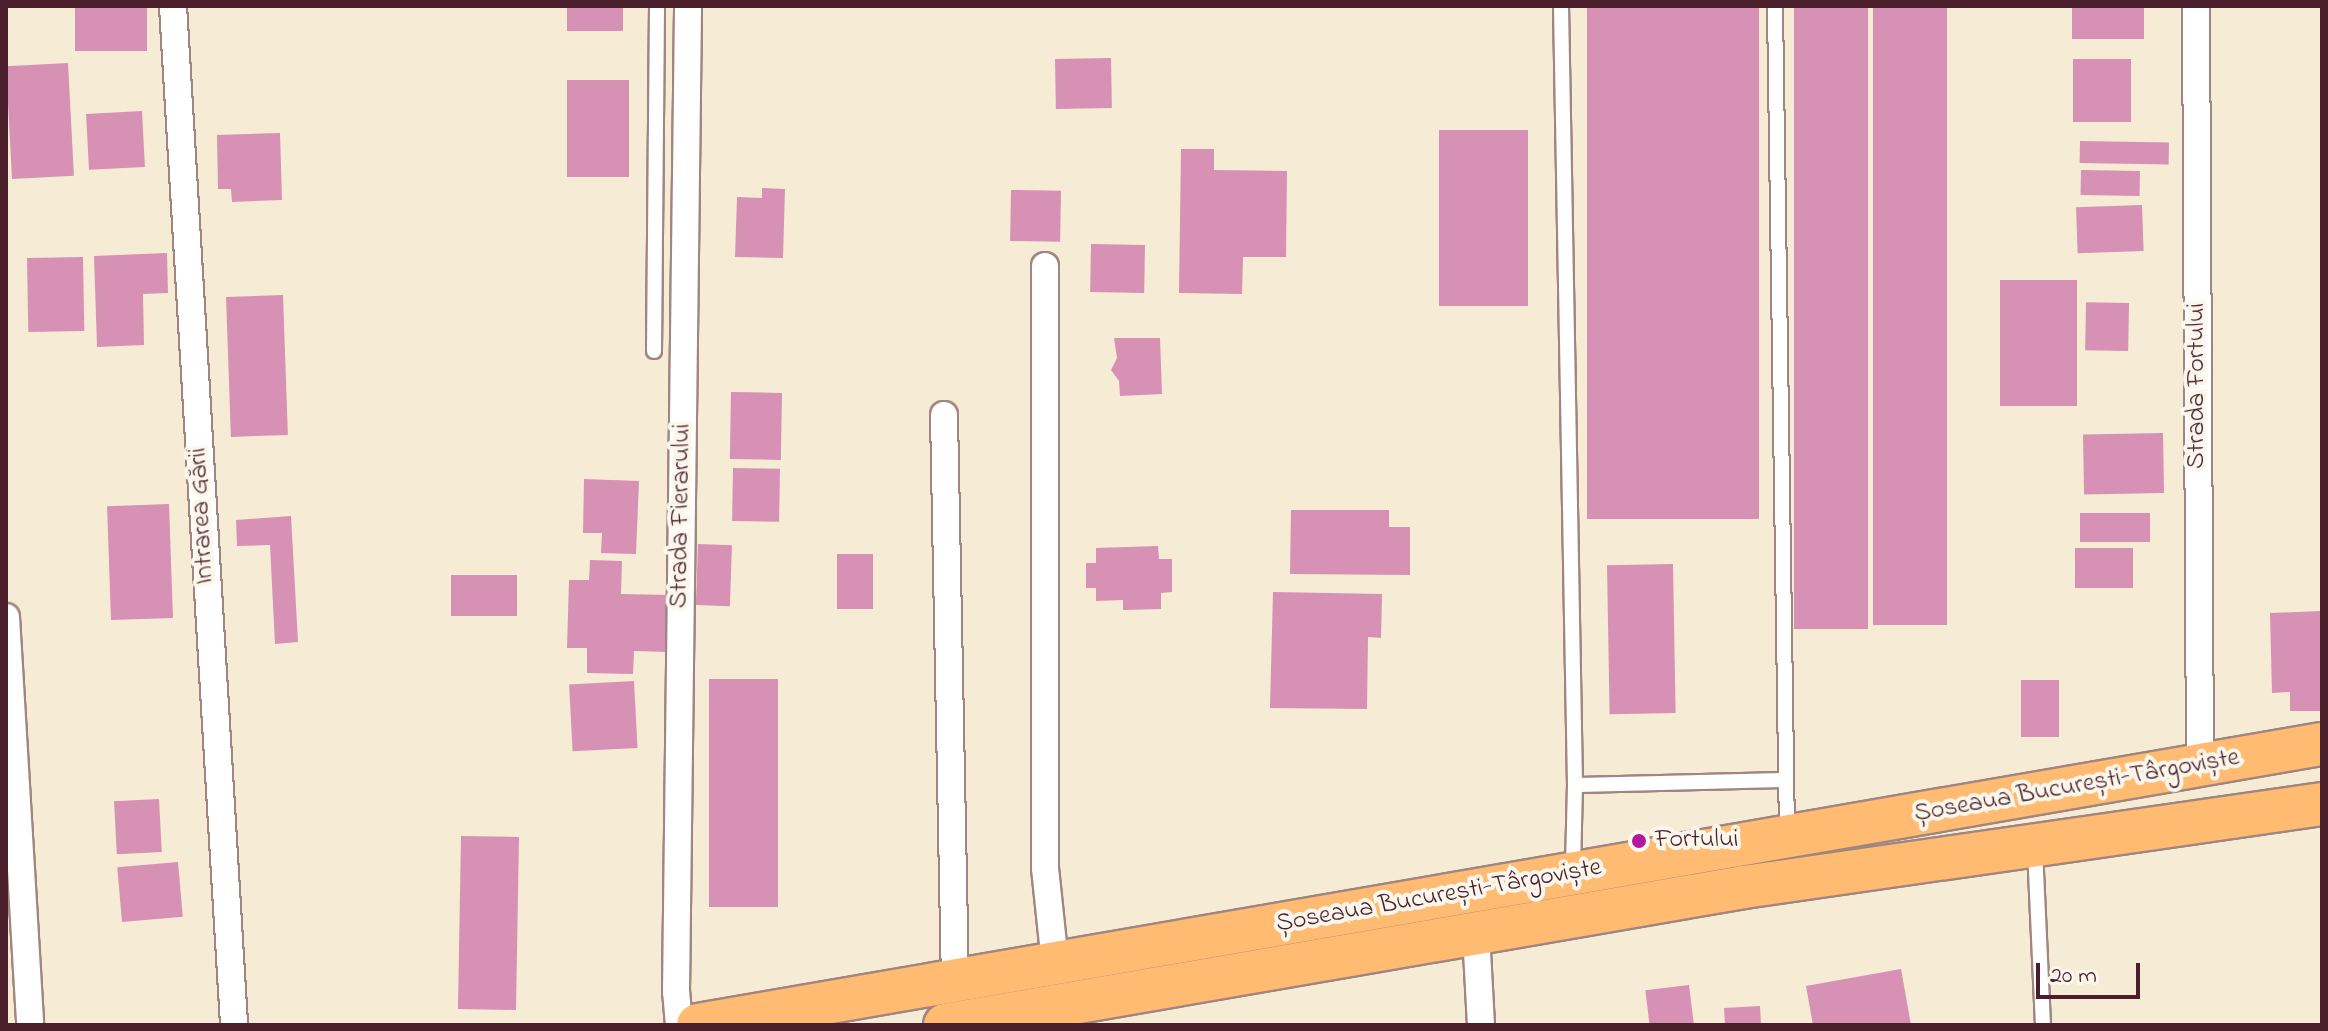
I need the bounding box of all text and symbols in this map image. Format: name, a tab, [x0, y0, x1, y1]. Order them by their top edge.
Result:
street label: Strada Fortului	[2182, 303, 2214, 469]
street label: Strada Fierarului	[665, 423, 699, 609]
street label: Intrarea Gării	[184, 447, 222, 585]
street label: Șoseaua București-Târgoviște	[1912, 743, 2242, 831]
place label: Fortului	[1655, 825, 1738, 857]
marker: Fortului	[1630, 832, 1648, 850]
street label: Șoseaua București-Târgoviște	[1274, 853, 1604, 941]
scale bar	[2040, 947, 2144, 997]
text: 20 m	[2050, 959, 2097, 994]

